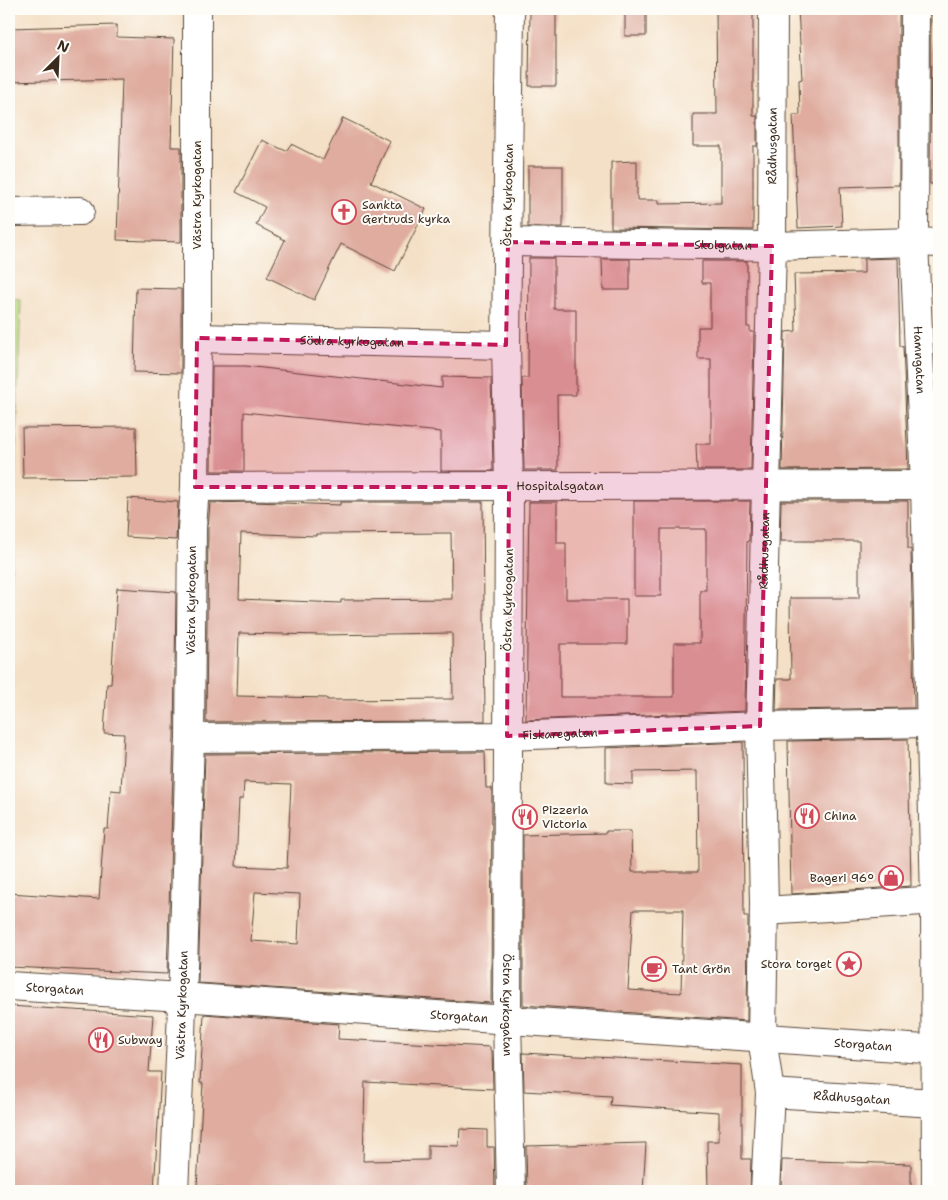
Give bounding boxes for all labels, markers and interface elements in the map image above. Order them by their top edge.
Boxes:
north arrow [32,32,82,82]
text: N [55,36,72,57]
street label: Rådhusgatan [764,107,781,185]
street label: Västra Kyrkogatan [189,140,205,250]
street label: Östra Kyrkogatan [499,143,517,247]
place label: Sankta Gertruds kyrka [362,197,451,227]
church icon: Sankta Gertruds kyrka [331,199,357,225]
street label: Skolgatan [694,237,752,254]
street label: Hamngatan [910,325,929,394]
street label: Södra kyrkogatan [300,332,404,351]
street label: Hospitalsgatan [516,478,604,494]
street label: Rådhusgatan [755,512,773,590]
street label: Västra Kyrkogatan [183,545,200,655]
street label: Östra Kyrkogatan [499,548,517,652]
street label: Fiskaregatan [522,724,598,743]
place label: Pizzeria Victoria [542,802,589,832]
restaurant icon: China [794,803,820,829]
restaurant icon: Pizzeria Victoria [512,804,538,830]
place label: China [824,808,857,824]
shop icon: Bageri 96° [878,865,904,891]
place label: Bageri 96° [810,870,874,886]
street label: Västra Kyrkogatan [172,950,192,1060]
place icon: Stora torget [836,951,862,977]
street label: Östra Kyrkogatan [499,953,516,1057]
cafe icon: Tant Grön [641,956,667,982]
place label: Stora torget [761,956,832,972]
place label: Tant Grön [672,961,731,977]
street label: Storgatan [25,979,84,999]
street label: Storgatan [429,1006,489,1026]
restaurant icon: Subway [88,1027,114,1053]
place label: Subway [118,1032,163,1048]
street label: Storgatan [833,1035,893,1055]
street label: Rådhusgatan [813,1088,891,1108]

